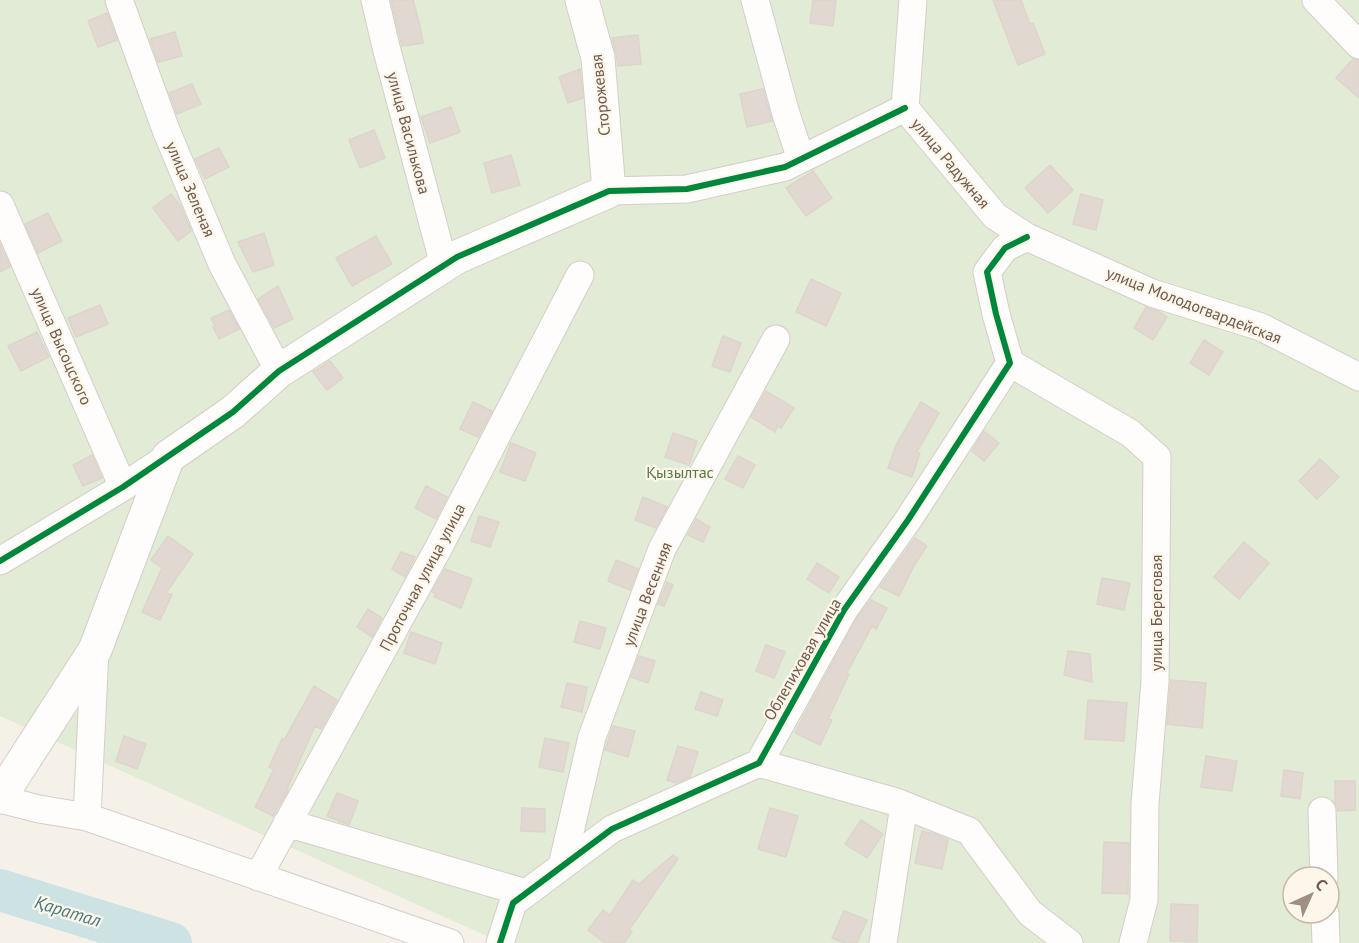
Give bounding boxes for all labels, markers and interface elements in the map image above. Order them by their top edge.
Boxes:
street label: Сторожевая [586,53,614,137]
street label: улица Василькова [383,70,435,196]
street label: улица Радужная [907,114,995,212]
street label: улица Зеленая [162,138,220,240]
street label: улица Молодогвардейская [1103,262,1285,348]
street label: улица Высоцского [27,284,97,408]
park label: Қызылтас [646,462,714,482]
street label: Проточная улица улица [375,500,469,654]
street label: улица Весенняя [618,539,676,649]
street label: улица Береговая [1146,555,1166,671]
street label: Облепиховая улица [759,594,845,724]
north arrow [1281,865,1341,925]
text: С [1311,874,1332,895]
water label: Қаратал [32,890,104,932]

